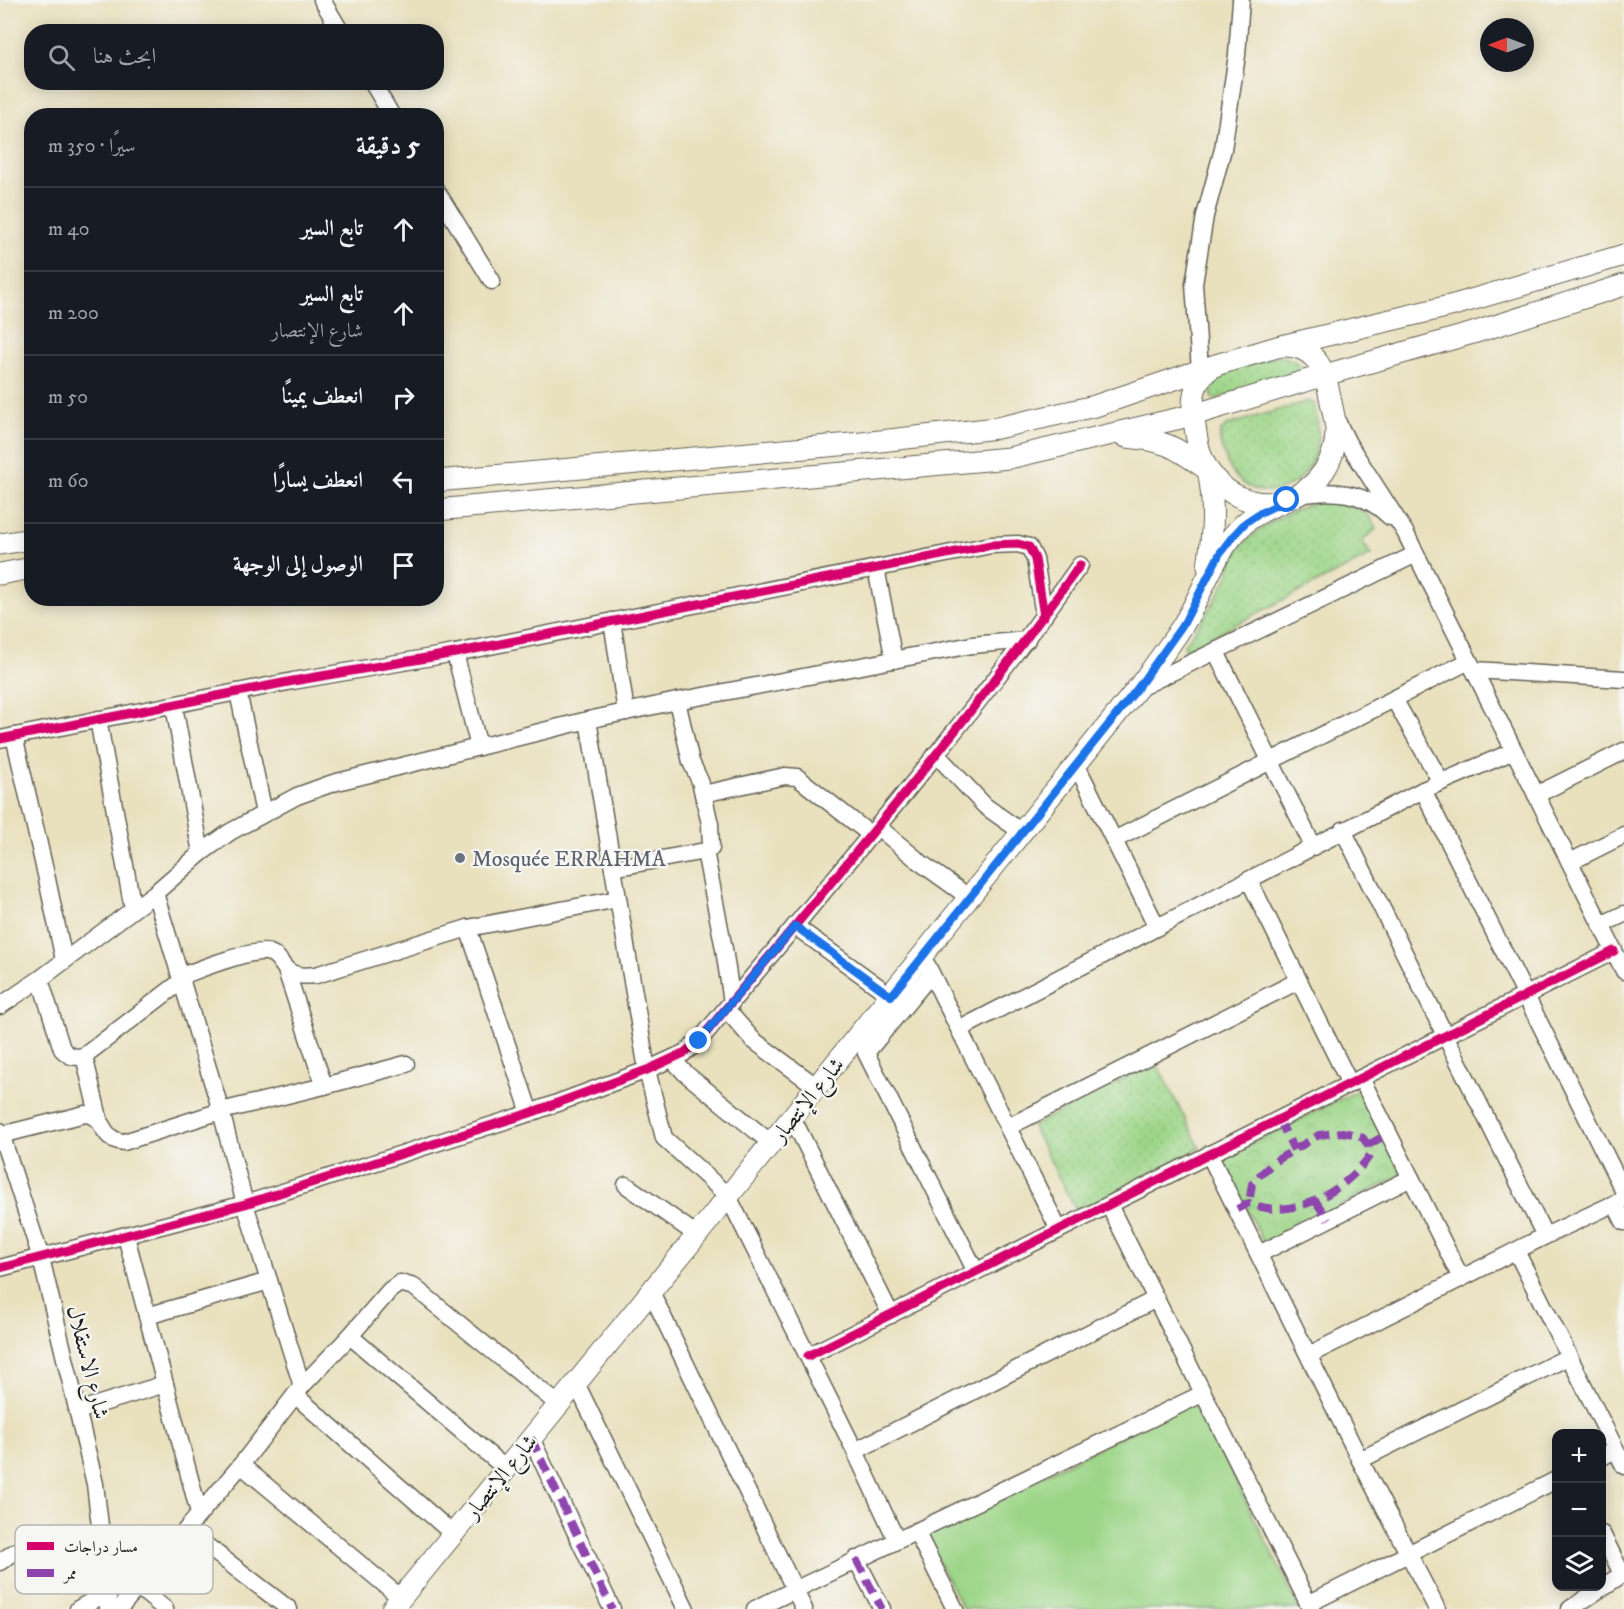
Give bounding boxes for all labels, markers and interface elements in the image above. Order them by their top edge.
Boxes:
north arrow [1480,18,1534,72]
search box [24,24,444,90]
icon: search [45,41,78,74]
text: ابحث هنا [93,43,156,70]
text: 5 دقيقة [356,130,420,163]
text: سيرًا · 350 m [48,134,136,159]
icon: ahead [387,213,420,246]
text: تابع السير [301,215,363,242]
text: 40 m [48,217,90,242]
text: تابع السير [301,281,363,308]
icon: ahead [387,297,420,330]
text: 200 m [48,301,99,326]
text: شارع الإنتصار [271,319,363,344]
icon: right [387,381,420,414]
text: انعطف يمينًا [282,383,363,410]
text: 50 m [48,385,88,410]
icon: left [387,465,420,498]
text: انعطف يسارًا [273,467,363,494]
text: 60 m [48,469,89,494]
route start [1273,486,1299,512]
icon: arrive [387,549,420,582]
text: الوصول إلى الوجهة [233,551,363,578]
place label: Mosquée ERRAHMA [472,846,667,873]
marker: Mosquée ERRAHMA [453,851,467,865]
route end [685,1027,711,1053]
street label: شارع الإنتصار [765,1052,854,1152]
street label: شارع الاستقلال [56,1303,115,1423]
street label: شارع الإنتصار [458,1429,547,1529]
map controls [1552,1429,1606,1591]
button: + [1552,1429,1606,1483]
button: − [1552,1483,1606,1537]
legend [15,1525,213,1594]
text: مسار دراجات [64,1537,138,1557]
button: layers [1552,1537,1606,1591]
text: ممر [62,1564,77,1584]

